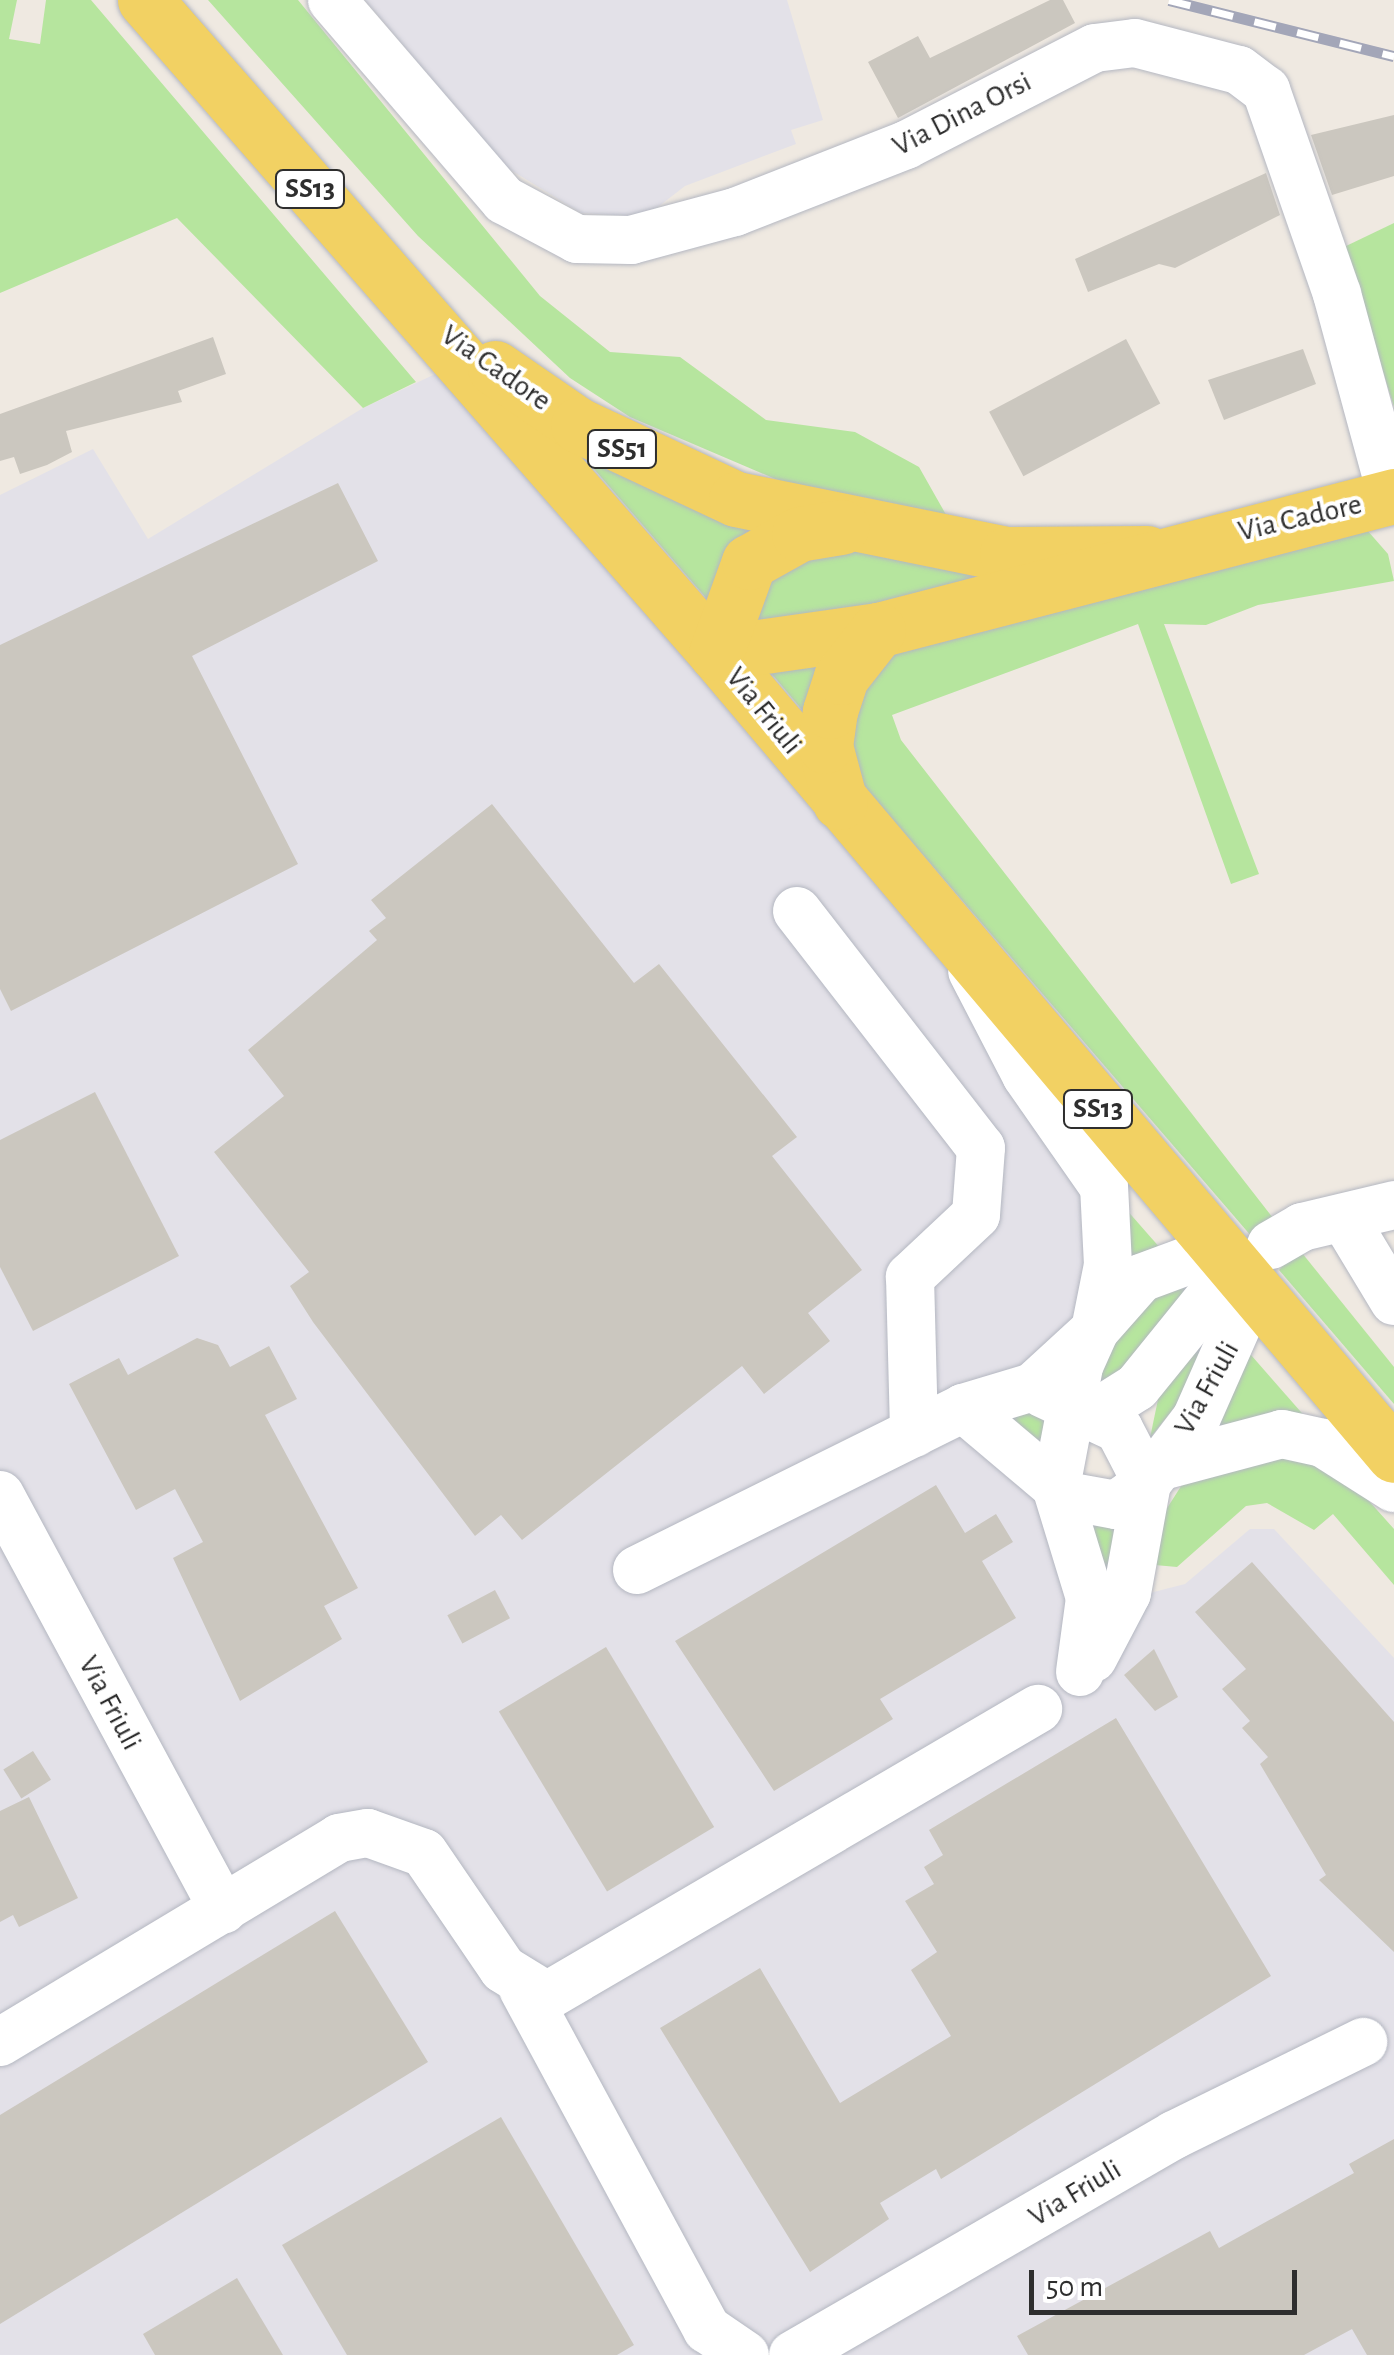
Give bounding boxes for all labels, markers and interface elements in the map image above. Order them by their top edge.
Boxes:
street label: Via Dina Orsi [887,64,1037,164]
road number: SS13 [272,166,348,212]
street label: Via Cadore [434,317,558,419]
road number: SS51 [584,426,660,472]
street label: Via Cadore [1235,486,1365,550]
street label: Via Friuli [718,660,810,762]
road number: SS13 [1060,1086,1136,1132]
street label: Via Friuli [1167,1335,1247,1441]
street label: Via Friuli [70,1650,150,1756]
street label: Via Friuli [1022,2151,1128,2235]
scale bar [1034,2250,1302,2312]
text: 50 m [1046,2272,1103,2302]

